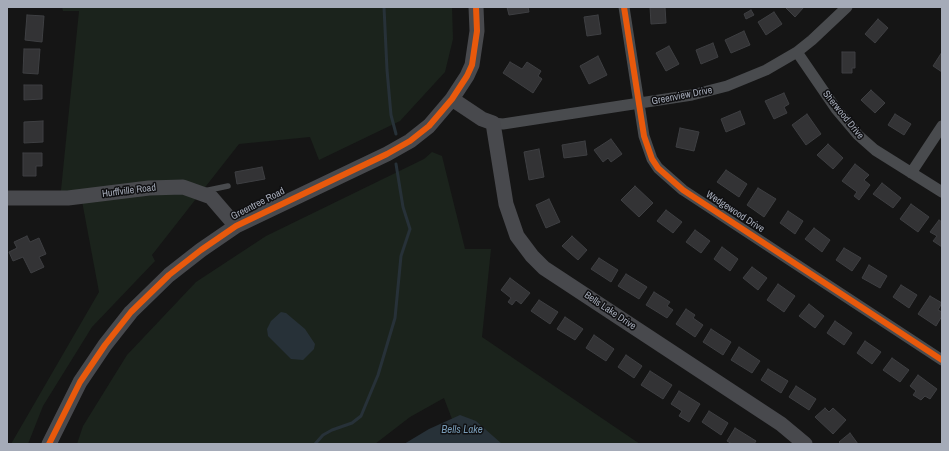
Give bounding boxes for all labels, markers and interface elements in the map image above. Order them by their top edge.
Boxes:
street label: Greenview Drive [651,84,713,108]
street label: Sherwood Drive [820,88,866,142]
street label: Hurffville Road [101,182,157,200]
street label: Greentree Road [229,185,287,223]
street label: Wedgewood Drive [704,189,766,235]
street label: Bells Lake Drive [582,289,638,333]
water label: Bells Lake [441,423,483,437]

